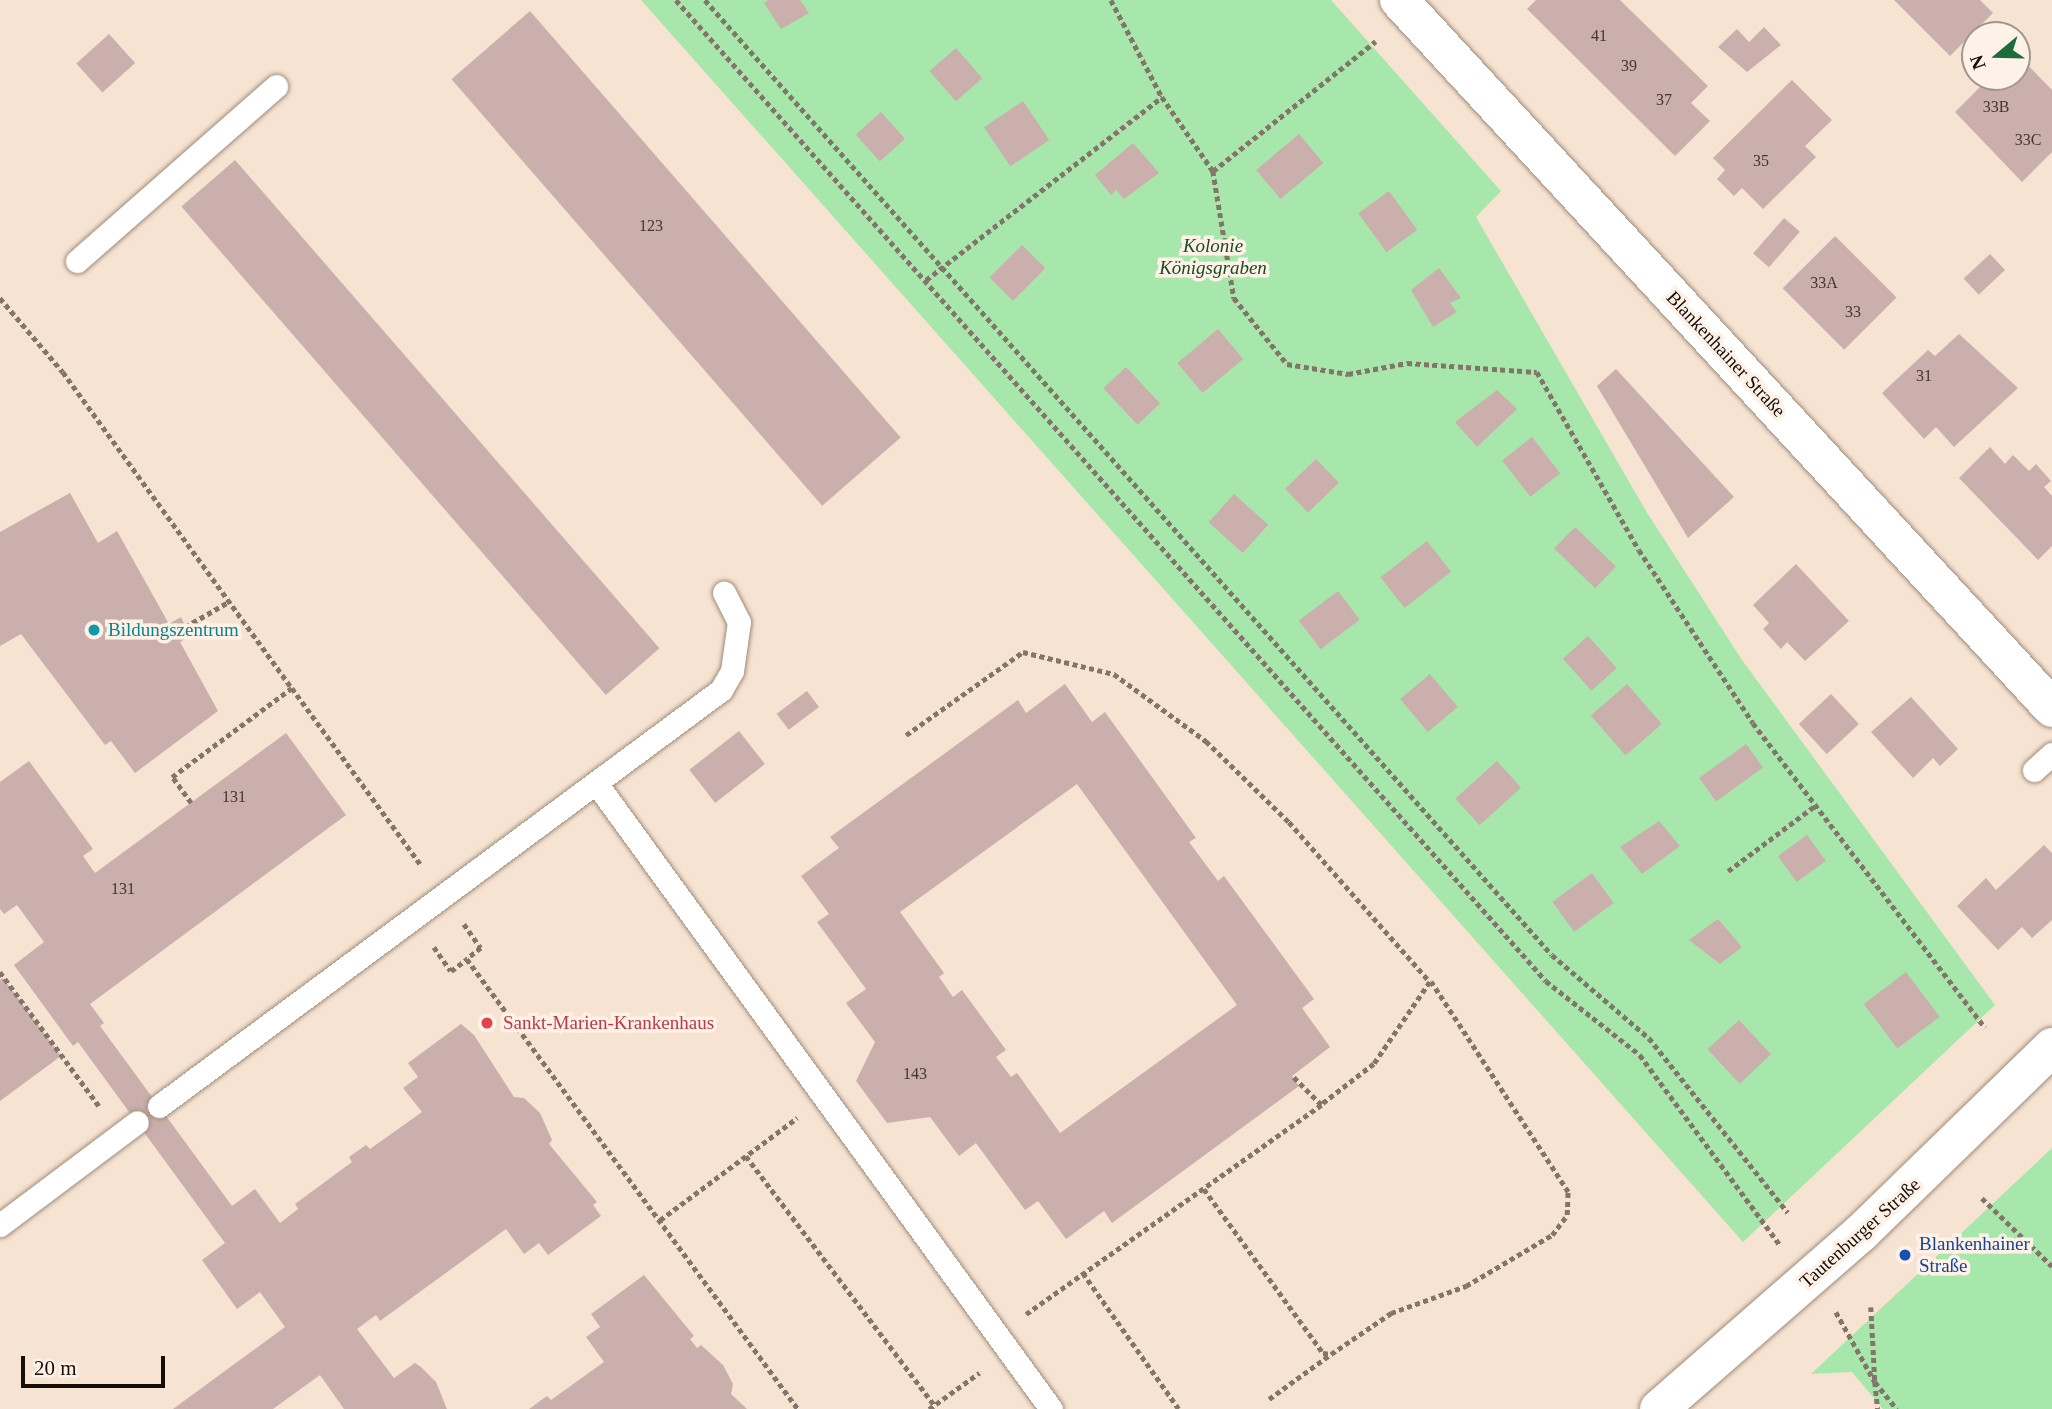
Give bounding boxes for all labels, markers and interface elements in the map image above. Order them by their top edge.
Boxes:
north arrow [1961,21,2031,91]
house number: 41 [1591,26,1607,46]
text: N [1965,52,1990,72]
house number: 39 [1621,56,1637,76]
house number: 37 [1656,90,1672,110]
house number: 33B [1983,97,2009,117]
house number: 33C [2015,130,2041,150]
house number: 35 [1753,151,1769,171]
house number: 123 [639,216,663,236]
park label: Kolonie Königsgraben [1159,235,1267,279]
house number: 33A [1810,273,1838,293]
street label: Blankenhainer Straße [1662,286,1790,422]
house number: 33 [1845,302,1861,322]
house number: 31 [1916,366,1932,386]
place label: Bildungszentrum [108,619,239,641]
marker: Bildungszentrum [86,622,102,638]
house number: 131 [222,787,246,807]
house number: 131 [111,879,135,899]
place label: Sankt-Marien-Krankenhaus [503,1012,714,1034]
marker: Sankt-Marien-Krankenhaus [477,1013,497,1033]
house number: 143 [903,1064,927,1084]
street label: Tautenburger Straße [1795,1173,1925,1293]
place label: Blankenhainer Straße [1919,1233,2030,1277]
marker: Blankenhainer Straße [1897,1247,1913,1263]
scale bar [24,1342,168,1386]
text: 20 m [34,1356,77,1380]

